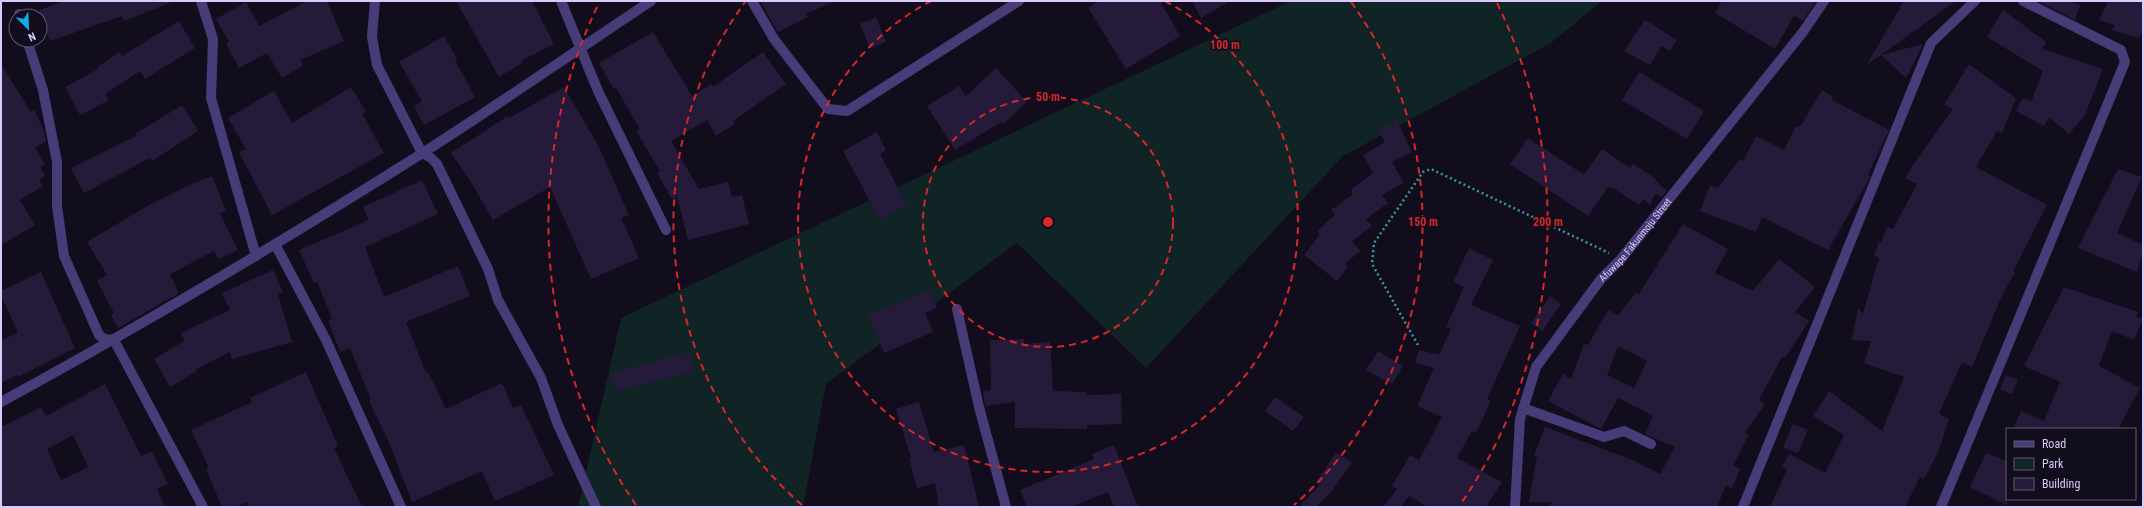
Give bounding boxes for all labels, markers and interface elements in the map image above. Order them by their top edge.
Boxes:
north arrow [8,8,48,48]
text: N [26,29,38,44]
text: 100 m [1210,38,1240,52]
text: 50 m [1036,90,1060,104]
street label: Afuwape Fakunmoju Street [1597,196,1674,284]
centre of rings [1041,215,1055,229]
text: 150 m [1408,215,1438,229]
text: 200 m [1533,215,1563,229]
legend [2006,428,2136,500]
text: Road [2042,437,2066,451]
text: Park [2042,457,2064,471]
text: Building [2042,477,2080,491]

